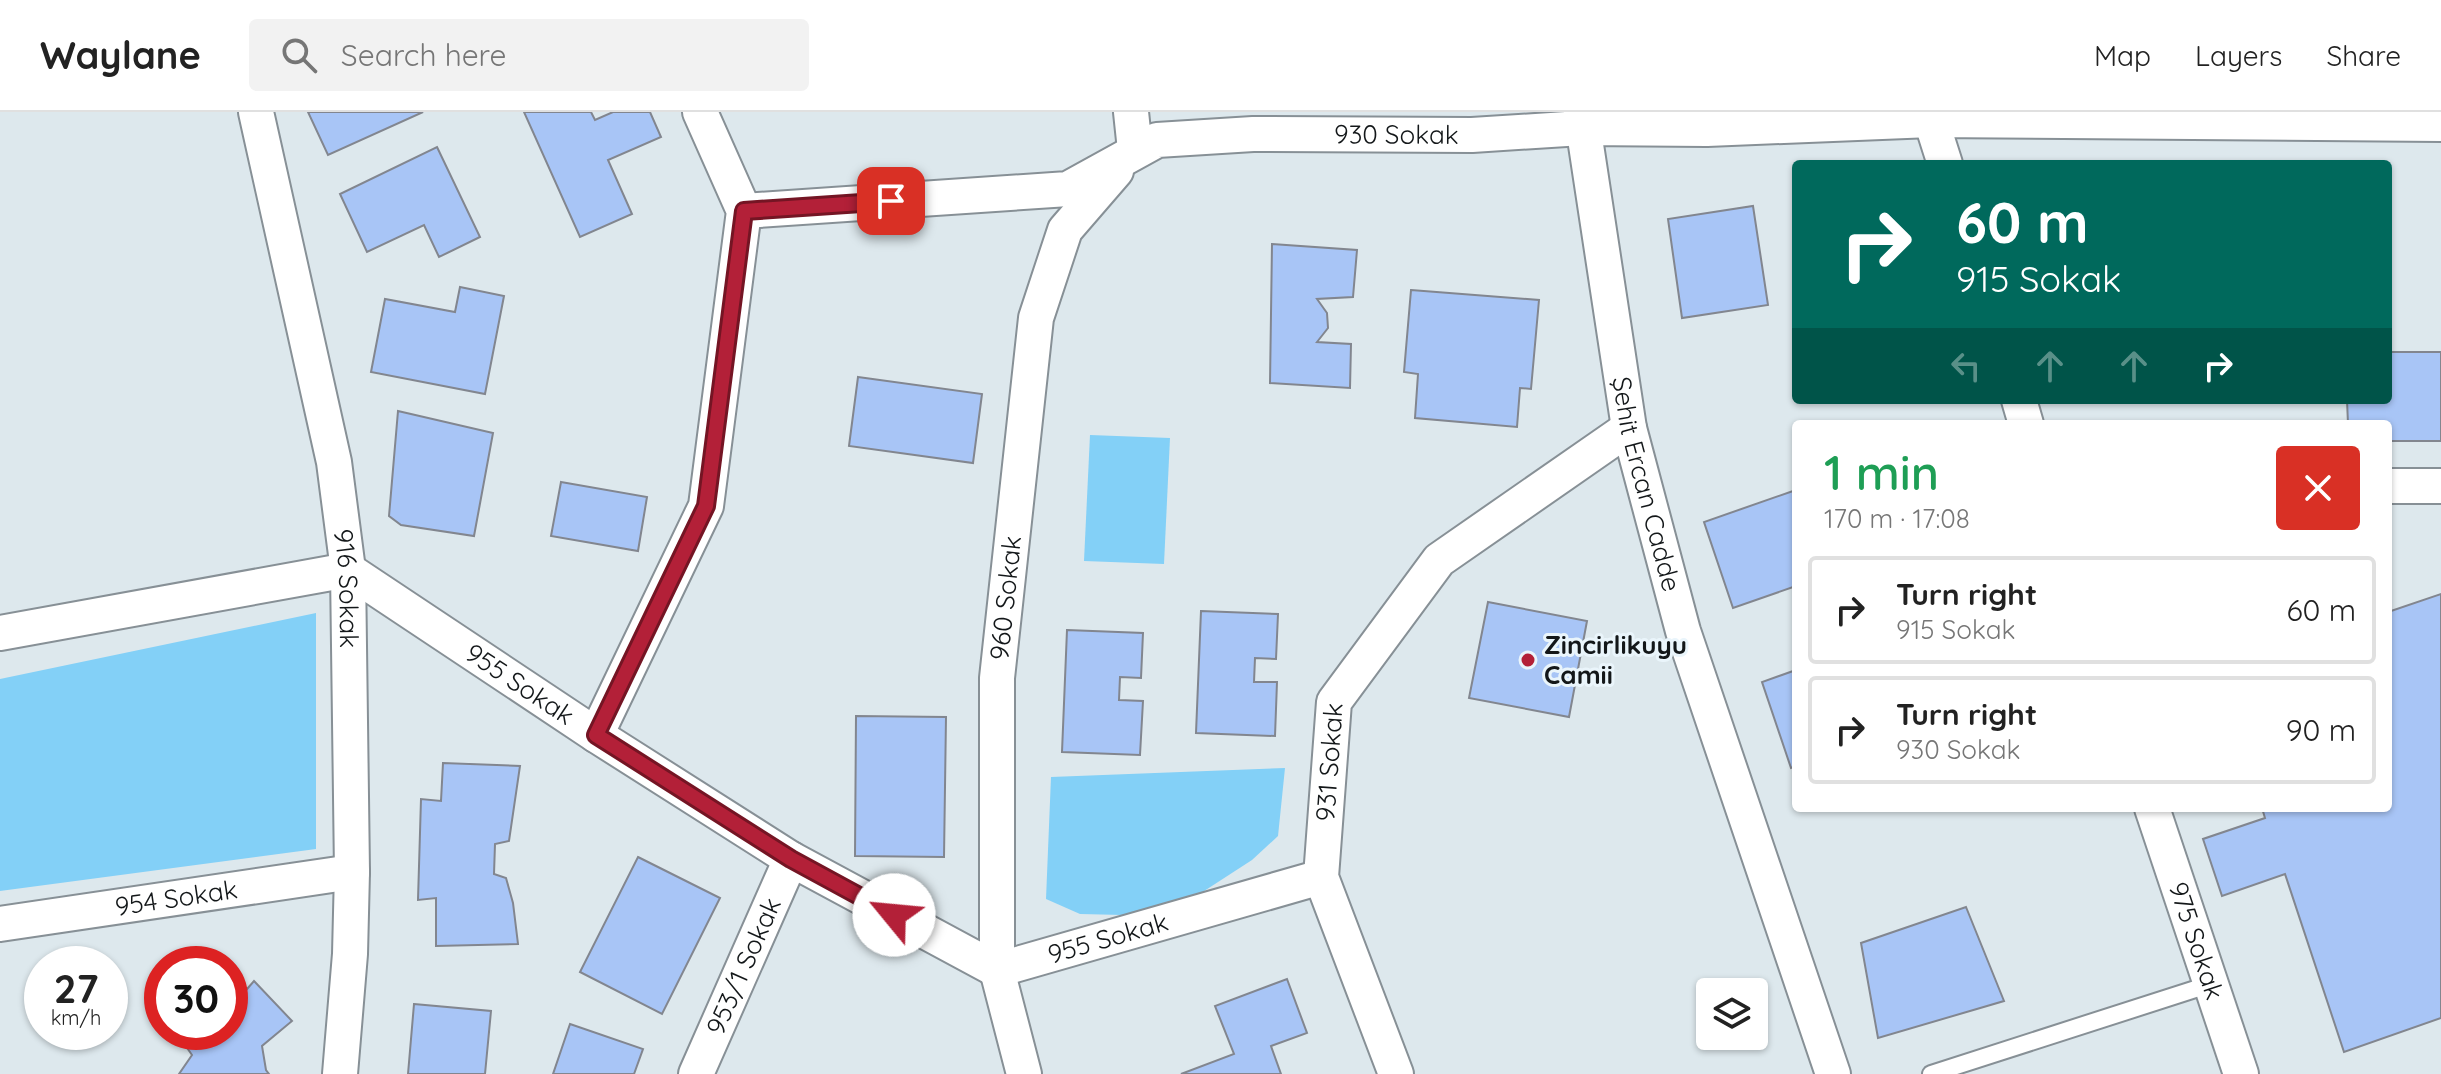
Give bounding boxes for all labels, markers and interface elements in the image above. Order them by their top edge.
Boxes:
search box [249,19,809,91]
text: Waylane [40,31,201,79]
icon: search [277,33,321,77]
text: Search here [341,36,506,74]
text: Map [2094,38,2151,73]
text: Layers [2195,38,2282,73]
text: Share [2326,38,2401,73]
street label: 930 Sokak [1334,117,1459,151]
pin [857,167,925,235]
icon: arrive [869,179,913,223]
text: 60 m [1956,187,2089,257]
icon: right [1824,192,1928,296]
text: 915 Sokak [1956,256,2121,301]
icon: left [1944,344,1988,388]
icon: ahead [2028,344,2072,388]
icon: ahead [2112,344,2156,388]
icon: right [2196,344,2240,388]
street label: Şehit Ercan Cadde [1605,374,1689,595]
text: 1 min [1824,442,1939,502]
button: close [2276,446,2360,530]
text: 170 m · 17:08 [1824,502,1970,535]
street label: 916 Sokak [327,527,366,648]
street label: 960 Sokak [982,534,1028,662]
text: Turn right [1896,575,2037,613]
icon: right [1828,588,1872,632]
text: 60 m [2286,591,2356,629]
text: 915 Sokak [1896,613,2015,646]
place label: Zincirlikuyu Camii [1544,628,1687,691]
street label: 955 Sokak [459,636,581,732]
marker: Zincirlikuyu Camii [1519,651,1537,669]
text: Turn right [1896,695,2037,733]
street label: 931 Sokak [1308,702,1350,822]
icon: right [1828,708,1872,752]
text: 90 m [2286,711,2356,749]
text: 930 Sokak [1896,733,2021,766]
street label: 954 Sokak [113,872,239,923]
position arrow [852,873,936,957]
street label: 975 Sokak [2162,877,2232,1004]
street label: 953/1 Sokak [699,892,788,1040]
street label: 955 Sokak [1044,905,1172,971]
speed limit sign: 30 [144,946,248,1050]
text: 27 [54,963,98,1013]
map controls [1696,978,1768,1050]
button: layers [1696,978,1768,1050]
text: km/h [51,1005,101,1030]

